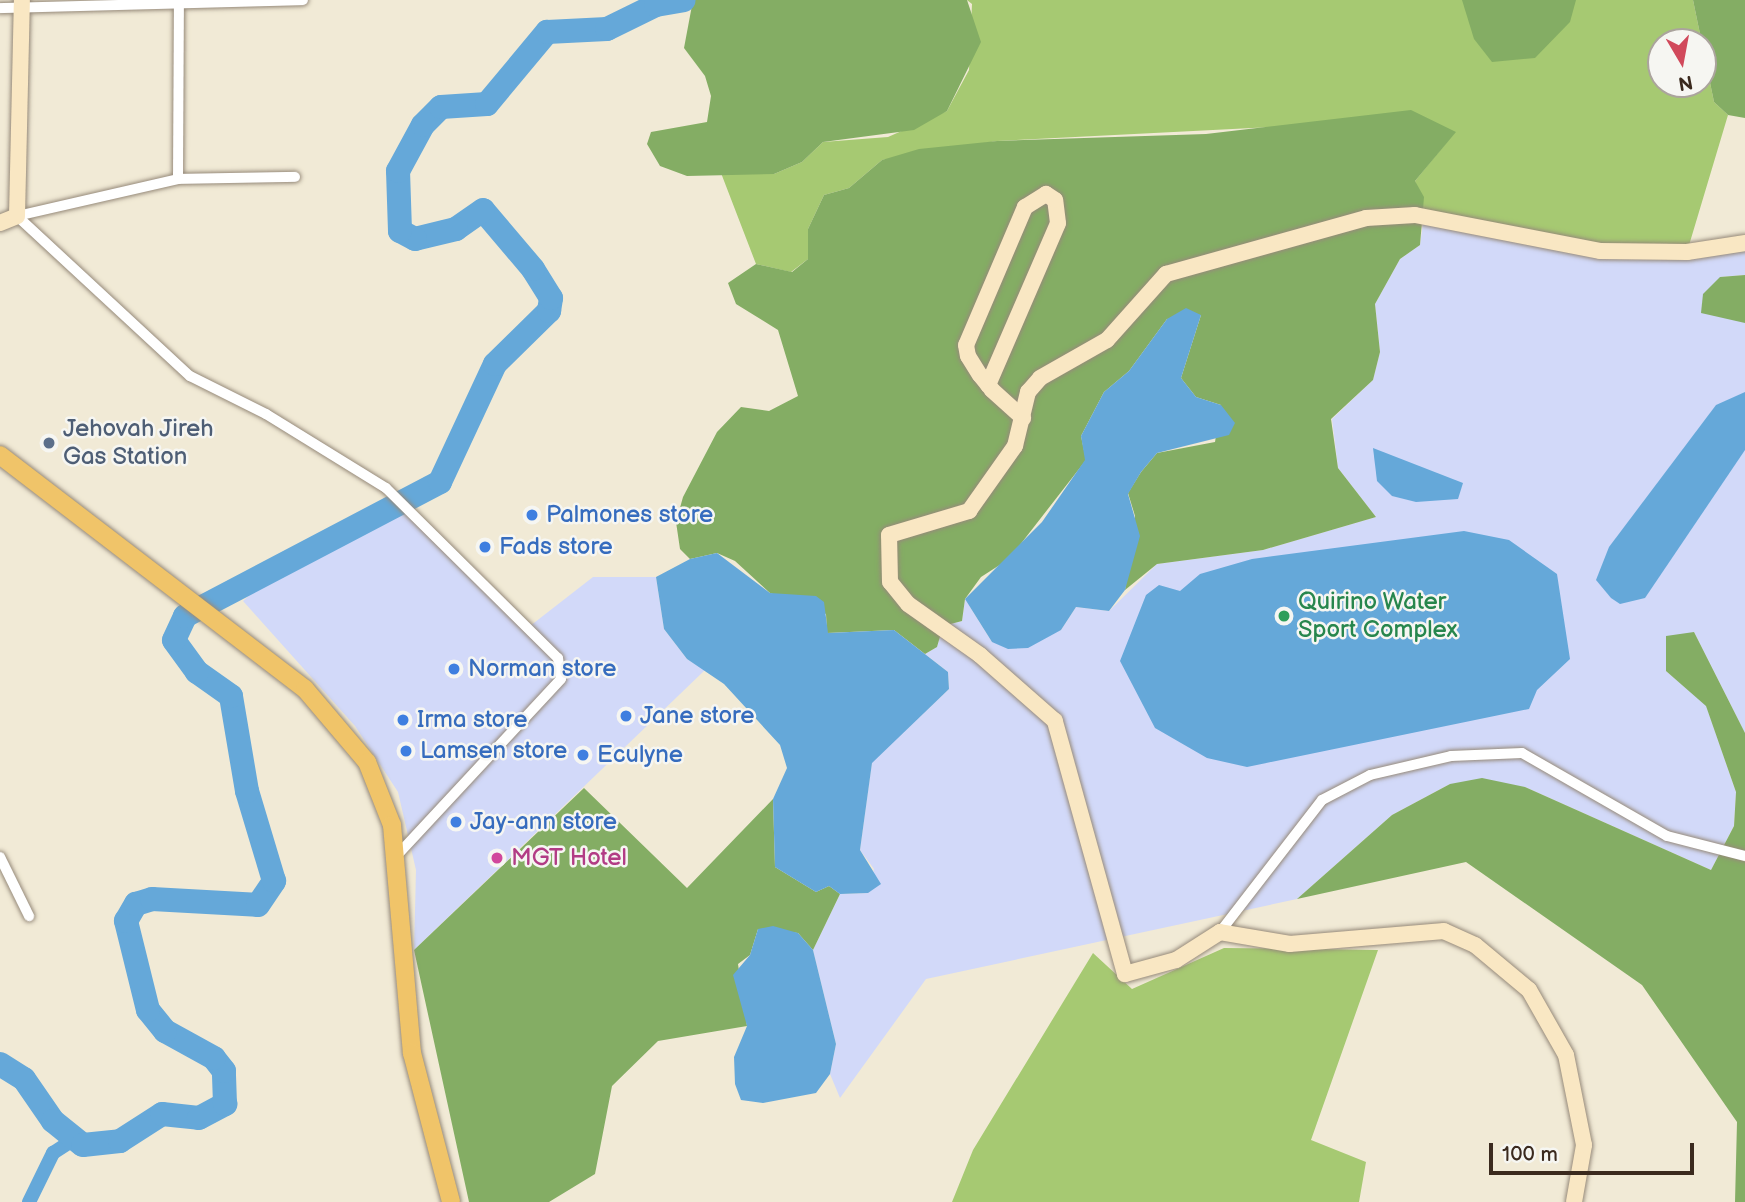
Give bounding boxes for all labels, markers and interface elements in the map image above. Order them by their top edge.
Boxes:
north arrow [1647,28,1717,98]
text: N [1676,70,1694,95]
place label: Jehovah Jireh Gas Station [63,415,215,471]
marker: Jehovah Jireh Gas Station [41,435,57,451]
place label: Palmones store [546,501,713,529]
marker: Palmones store [524,507,540,523]
place label: Fads store [499,533,613,561]
marker: Fads store [477,539,493,555]
place label: Quirino Water Sport Complex [1298,588,1458,644]
marker: Quirino Water Sport Complex [1276,608,1292,624]
place label: Norman store [468,655,616,683]
marker: Norman store [446,661,462,677]
place label: Jane store [640,702,754,730]
place label: Irma store [417,706,528,734]
marker: Jane store [618,708,634,724]
marker: Irma store [395,712,411,728]
place label: Lamsen store [420,737,567,765]
place label: Eculyne [597,741,683,769]
marker: Lamsen store [398,743,414,759]
marker: Eculyne [575,747,591,763]
place label: Jay-ann store [470,808,617,836]
marker: Jay-ann store [448,814,464,830]
place label: MGT Hotel [511,844,627,872]
marker: MGT Hotel [489,850,505,866]
scale bar [1493,1128,1698,1172]
text: 100 m [1502,1142,1558,1167]

